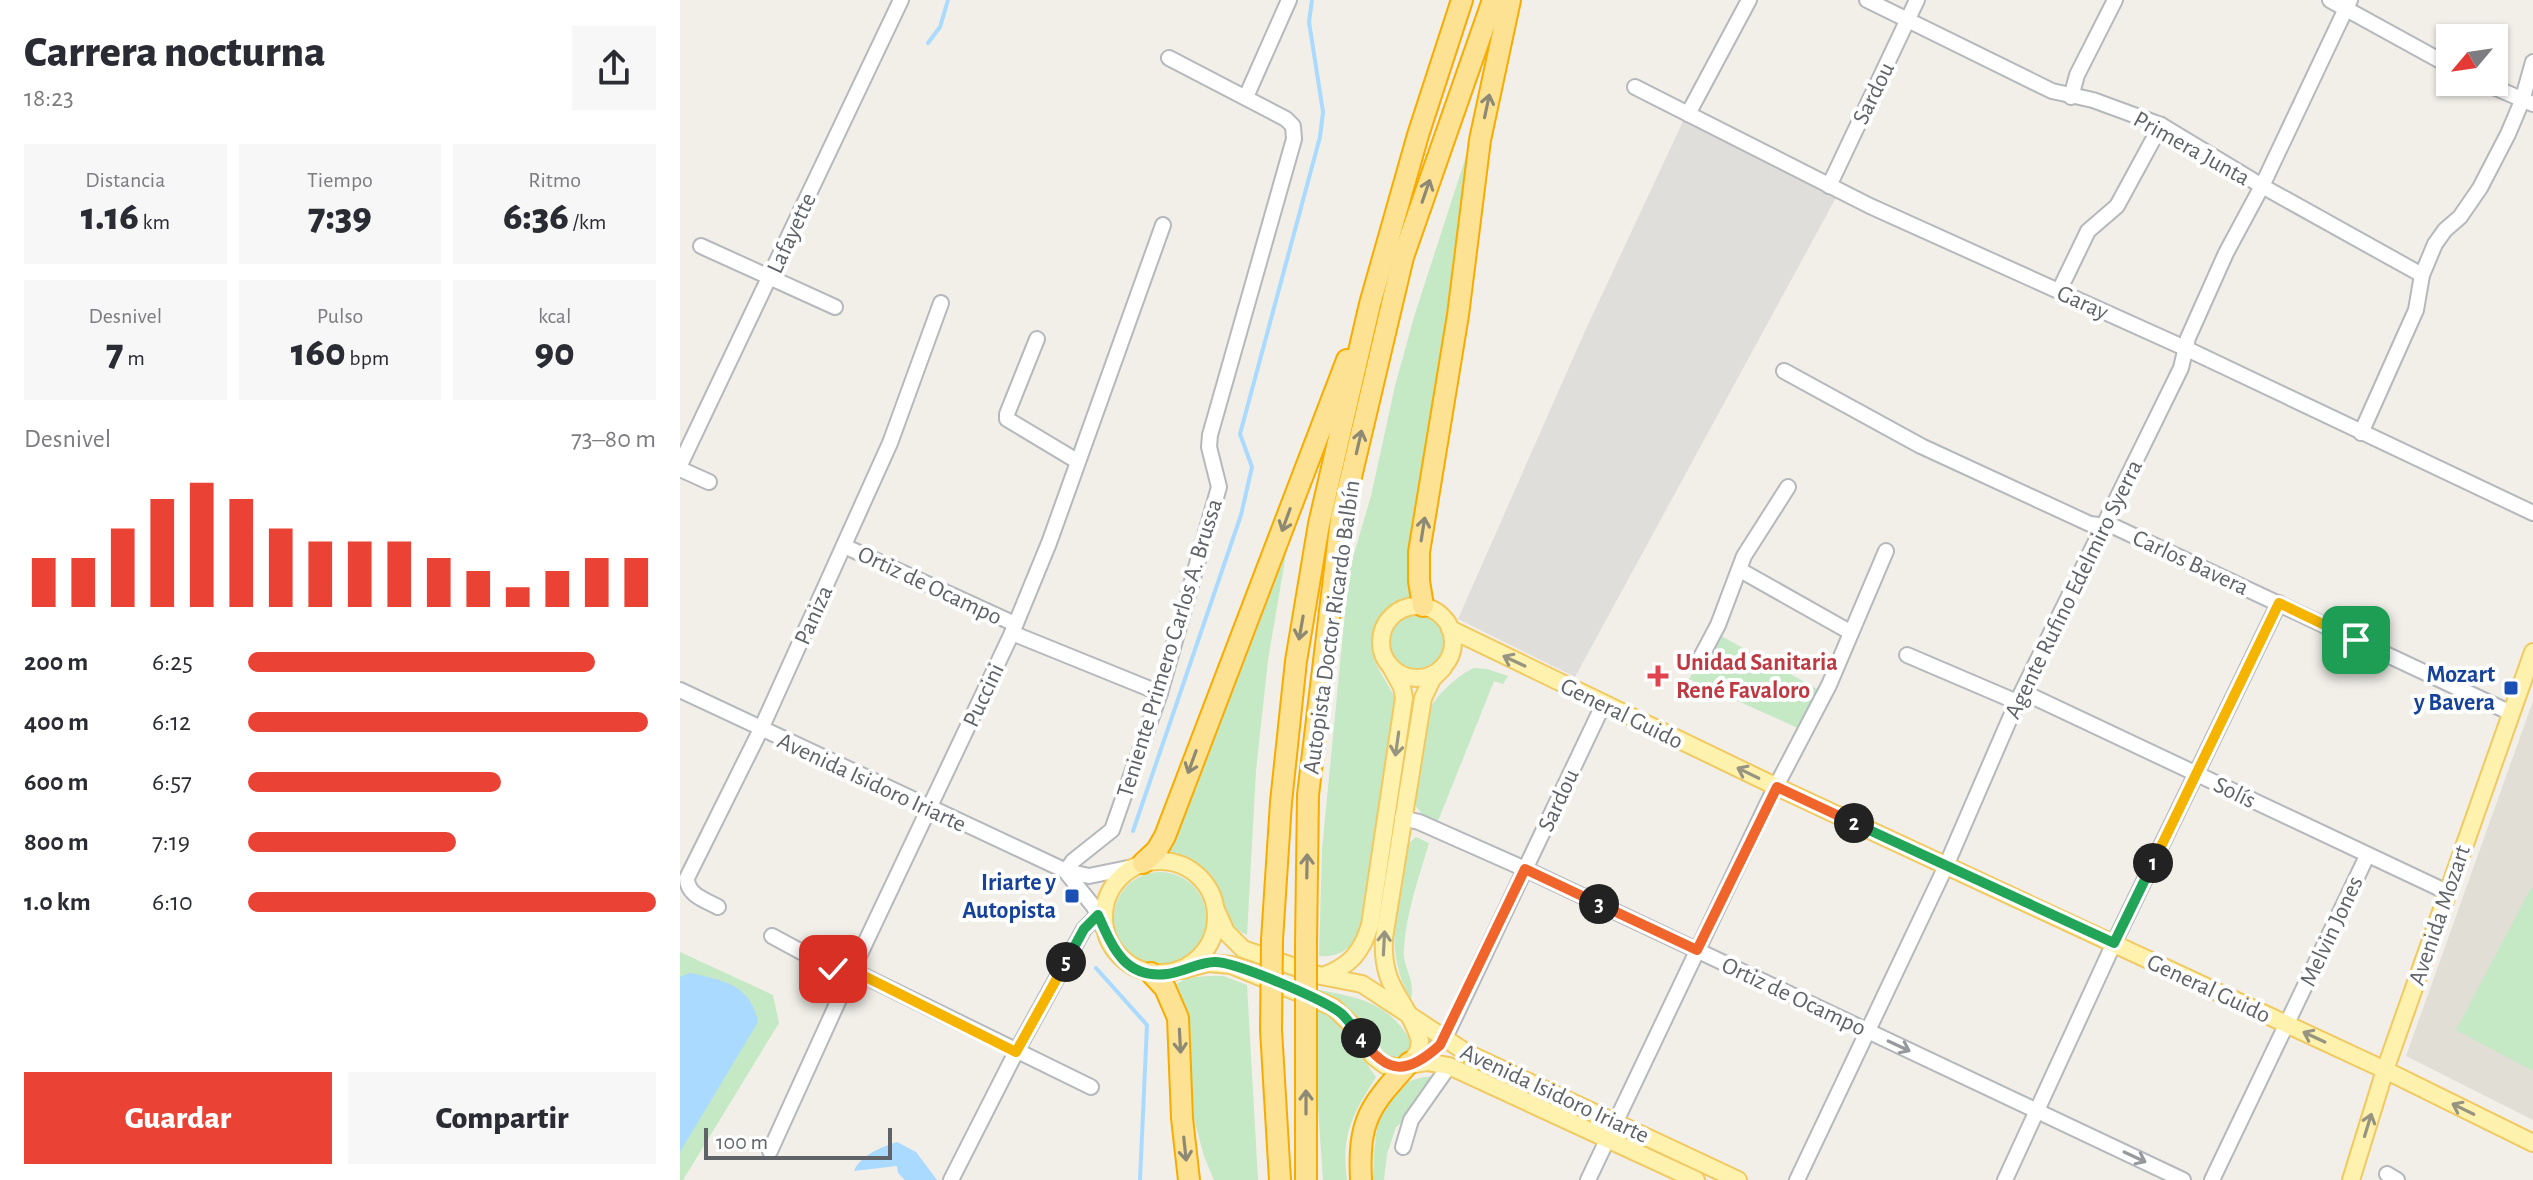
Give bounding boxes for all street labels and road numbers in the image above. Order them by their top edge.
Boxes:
street label: Sardou [1849,59,1899,128]
street label: Primera Junta [2129,107,2254,191]
street label: Lafayette [763,190,821,277]
street label: Garay [2053,281,2112,325]
street label: Agente Rufino Edelmiro Syerra [2001,456,2147,723]
street label: Autopista Doctor Ricardo Balbín [1299,479,1365,776]
street label: Teniente Primero Carlos A. Brussa [1113,496,1227,801]
street label: Carlos Bavera [2129,526,2252,600]
street label: Ortiz de Ocampo [854,542,1005,630]
street label: Paniza [790,582,837,649]
street label: Puccini [959,660,1009,731]
street label: General Guido [1556,674,1687,754]
street label: Avenida Isidoro Iriarte [774,729,969,837]
street label: Sardou [1534,765,1584,835]
street label: Solís [2210,773,2259,813]
street label: Avenida Mozart [2405,842,2475,988]
street label: Melvin Jones [2296,873,2368,990]
street label: General Guido [2143,950,2274,1028]
street label: Ortiz de Ocampo [1718,953,1869,1041]
street label: Avenida Isidoro Iriarte [1457,1040,1652,1148]

